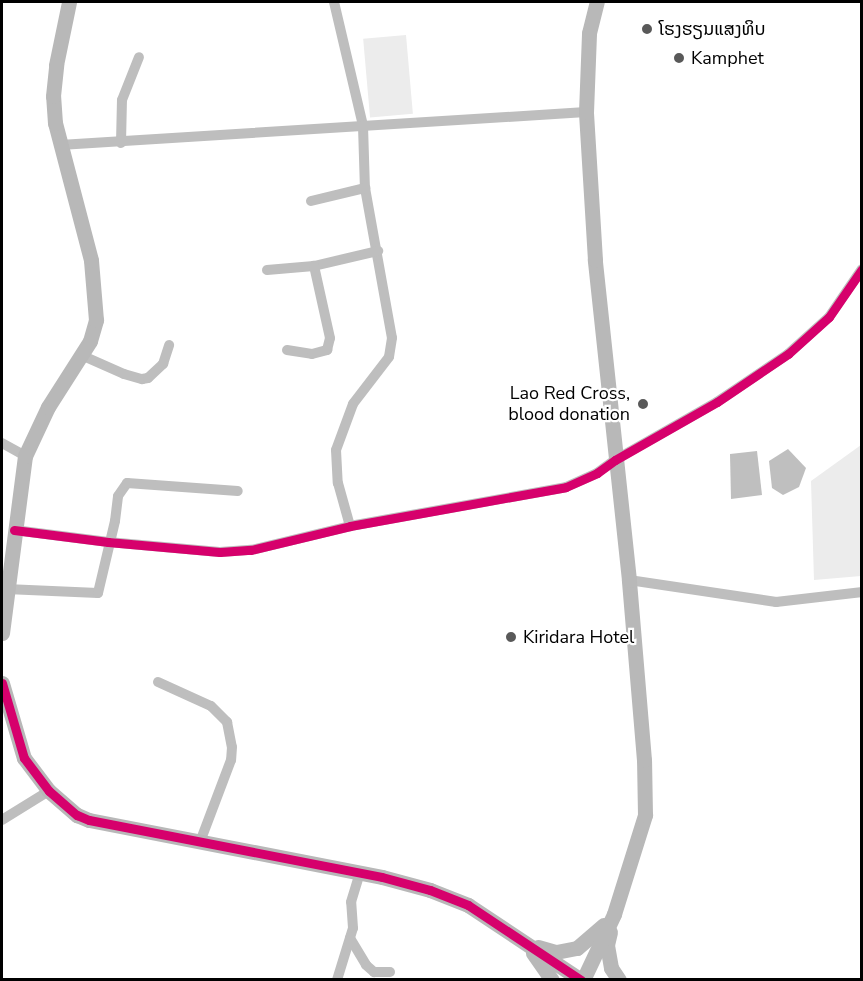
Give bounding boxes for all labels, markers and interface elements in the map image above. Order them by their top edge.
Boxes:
place label: ໂຮງຮຽນແສງທິບ [659,18,766,40]
marker: ໂຮງຮຽນແສງທິບ [640,22,654,36]
place label: Kamphet [691,47,764,69]
marker: Kamphet [672,51,686,65]
place label: Lao Red Cross, blood donation [508,383,630,426]
marker: Lao Red Cross, blood donation [634,395,652,413]
place label: Kiridara Hotel [523,626,634,648]
marker: Kiridara Hotel [504,630,518,644]

